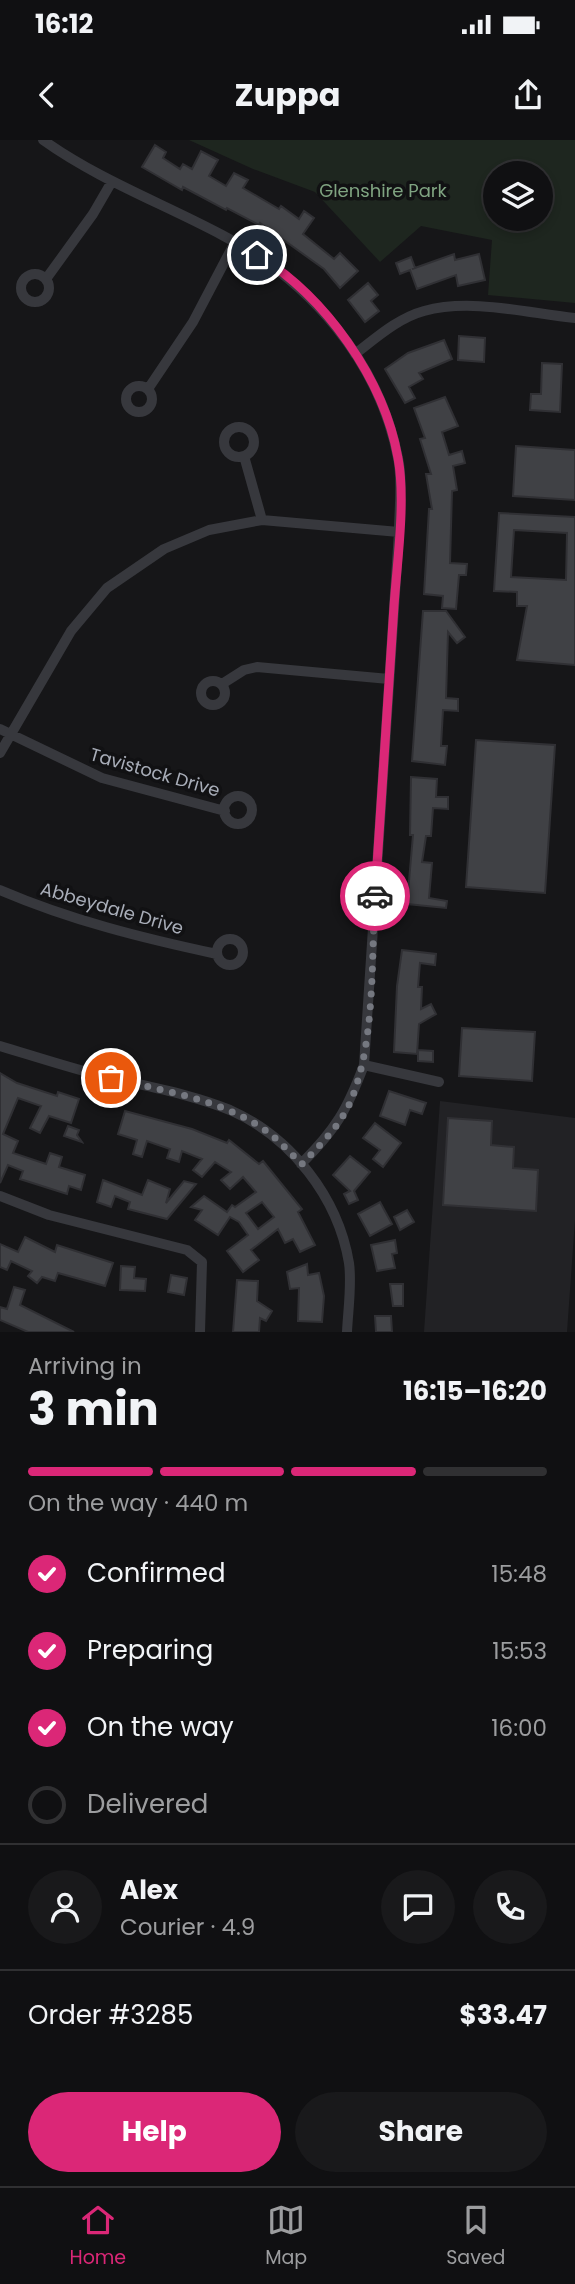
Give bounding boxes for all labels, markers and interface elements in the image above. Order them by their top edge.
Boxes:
text: 16:12 [35,6,93,42]
text: Zuppa [235,72,340,117]
icon: back [28,76,66,114]
icon: share [509,76,547,114]
map controls [483,161,553,231]
button: layers [483,161,553,231]
park label: Glenshire Park [319,178,448,203]
pin [227,225,287,285]
icon: home [238,236,276,274]
street label: Tavistock Drive [87,742,223,802]
courier [340,861,410,931]
street label: Abbeydale Drive [38,876,186,940]
icon: car [356,877,394,915]
pin [81,1048,141,1108]
icon: bag [92,1059,130,1097]
text: Arriving in [28,1350,142,1382]
text: 16:15–16:20 [403,1373,547,1409]
text: 3 min [28,1377,159,1441]
text: On the way · 440 m [28,1487,248,1519]
icon: check [28,1555,66,1593]
text: Confirmed [87,1555,225,1591]
text: 15:48 [491,1558,547,1590]
icon: check [28,1632,66,1670]
text: Preparing [87,1632,213,1668]
text: 15:53 [492,1635,547,1667]
icon: check [28,1709,66,1747]
text: On the way [87,1709,234,1745]
text: 16:00 [491,1712,547,1744]
text: Delivered [87,1786,208,1822]
button: person [28,1870,102,1944]
button: chat [381,1870,455,1944]
button: phone [473,1870,547,1944]
text: Alex [120,1872,178,1908]
text: Courier · 4.9 [120,1911,255,1943]
text: Order #3285 [28,1997,193,2033]
text: $33.47 [460,1997,547,2033]
button: Help [28,2092,281,2172]
button: Share [295,2092,547,2172]
tab: Home [69,2201,126,2272]
tab: Map [265,2201,307,2272]
tab: Saved [446,2201,505,2272]

